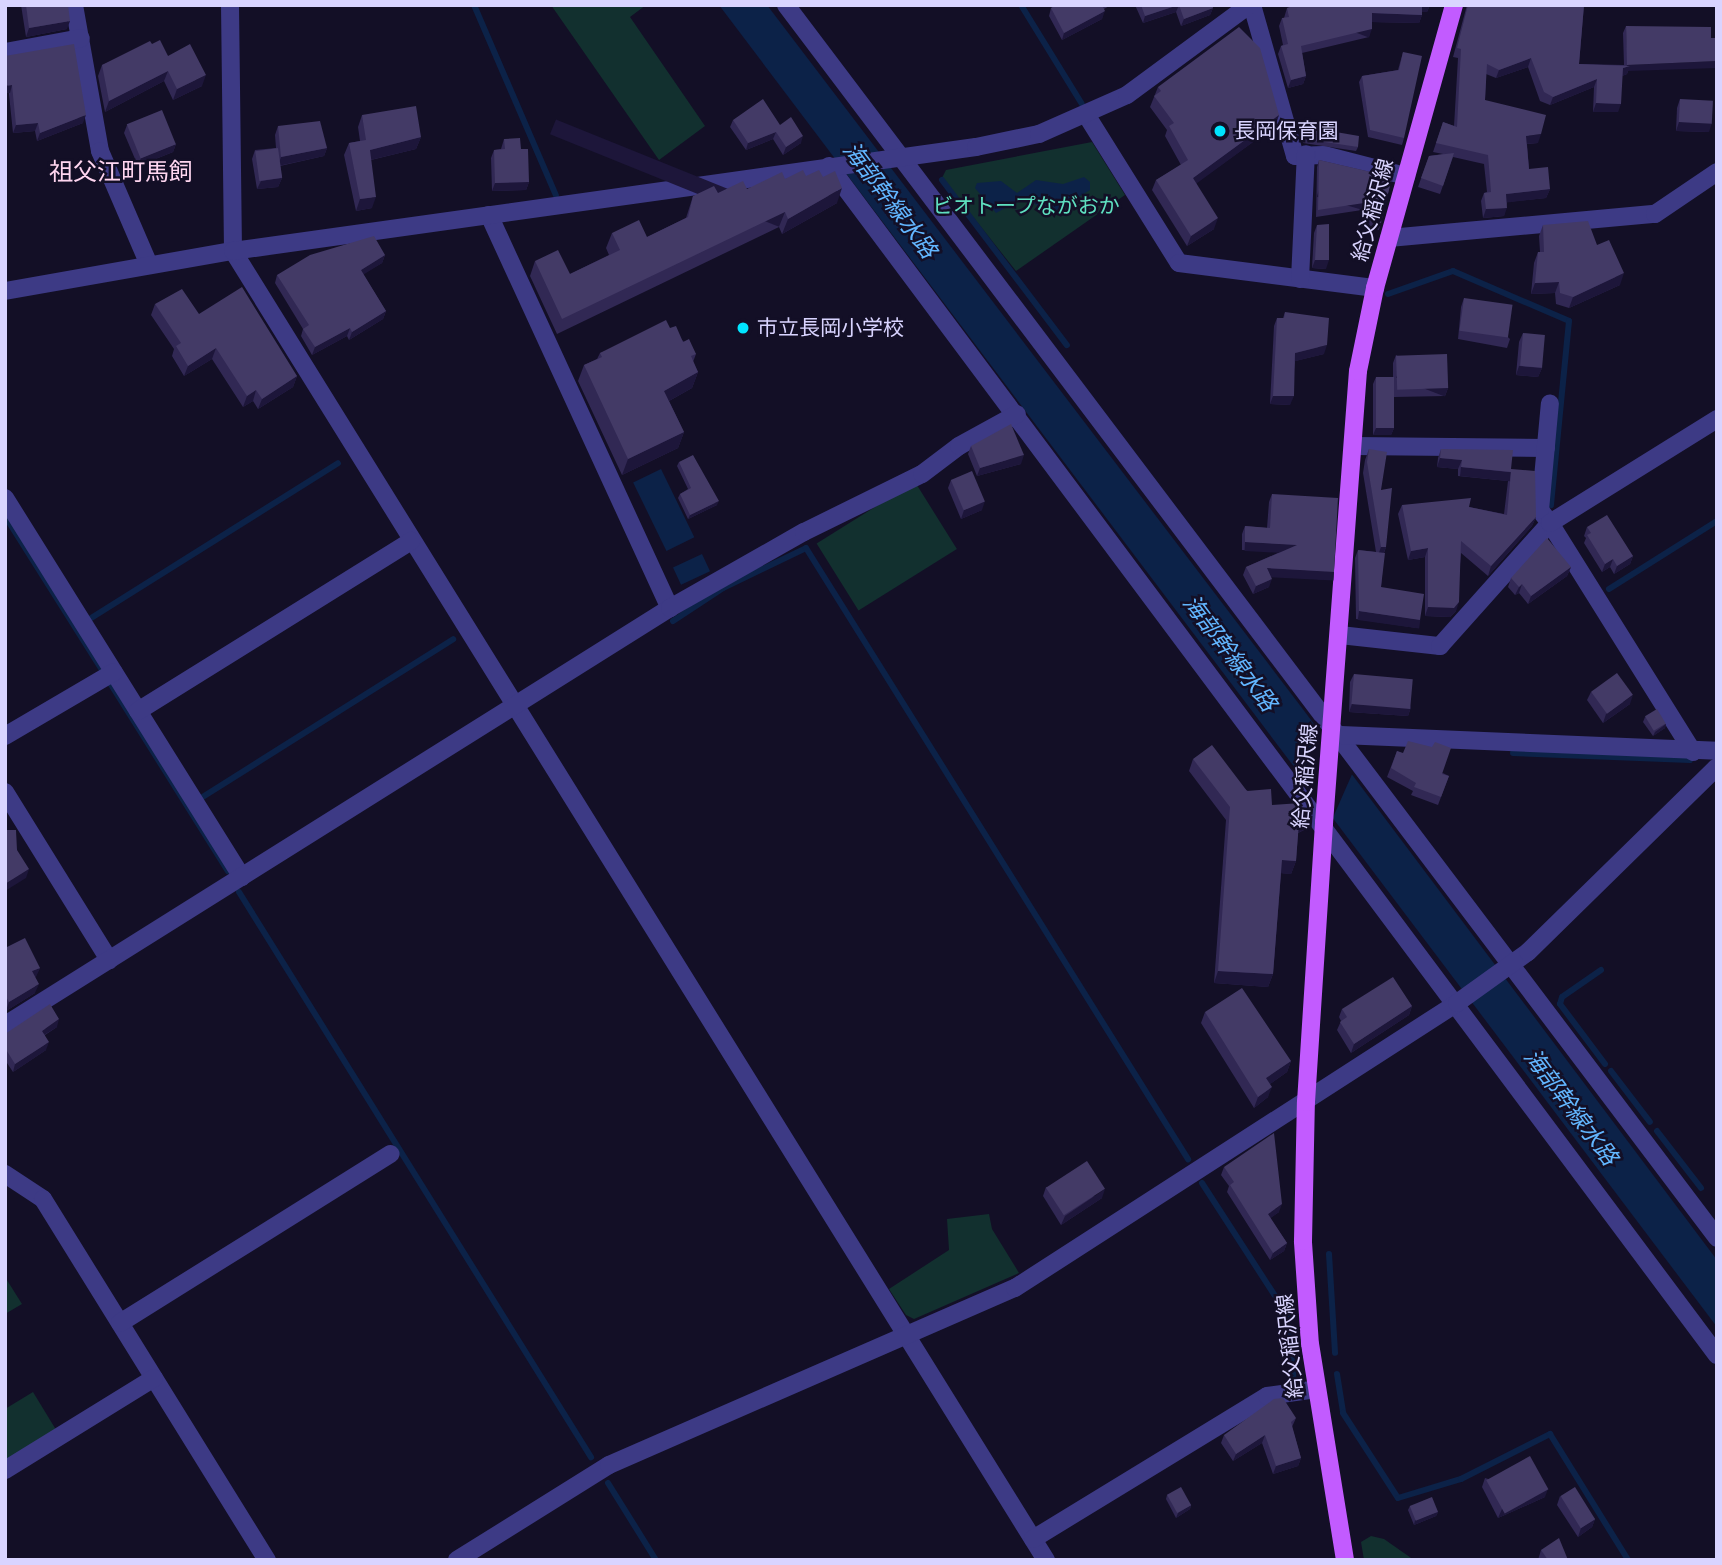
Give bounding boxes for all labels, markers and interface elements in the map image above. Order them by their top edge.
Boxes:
place label: 長岡保育園 [1234,118,1339,144]
marker: 長岡保育園 [1212,123,1228,139]
water label: 海部幹線水路 [837,137,943,263]
street label: 給父稲沢線 [1347,156,1399,264]
district label: 祖父江町馬飼 [49,158,193,186]
park label: ビオトープながおか [932,193,1120,219]
place label: 市立長岡小学校 [757,315,904,341]
marker: 市立長岡小学校 [735,320,751,336]
water label: 海部幹線水路 [1177,590,1283,716]
street label: 給父稲沢線 [1288,723,1322,829]
water label: 海部幹線水路 [1518,1044,1624,1170]
street label: 給父稲沢線 [1272,1292,1308,1400]

